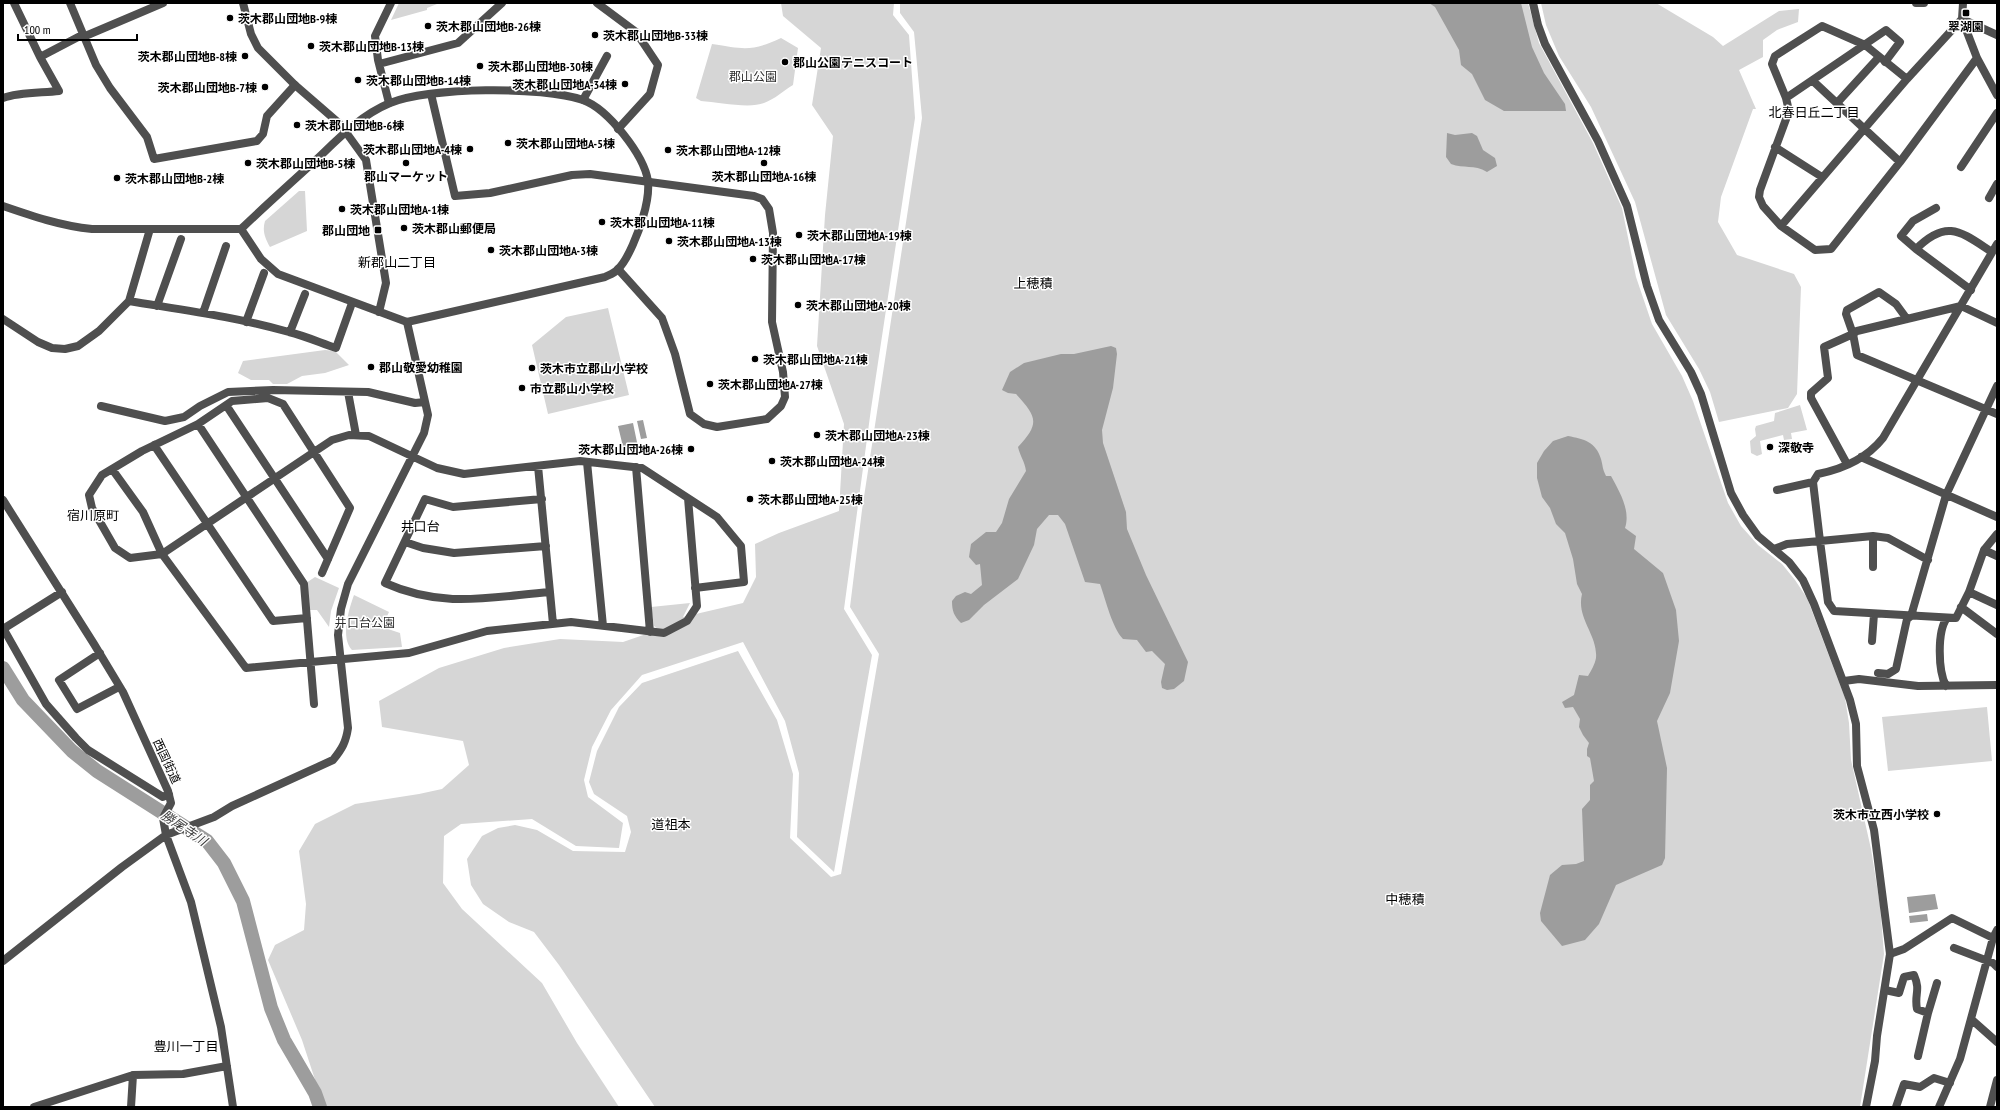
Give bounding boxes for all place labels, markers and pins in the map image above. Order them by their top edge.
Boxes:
marker: 翠湖園 [1961,8,1971,18]
place label: 茨木郡山団地B-9棟 [238,11,337,26]
marker: 茨木郡山団地B-9棟 [225,13,235,23]
place label: 茨木郡山団地B-26棟 [436,19,541,34]
place label: 翠湖園 [1948,19,1984,34]
marker: 茨木郡山団地B-26棟 [423,21,433,31]
place label: 茨木郡山団地B-33棟 [603,28,708,43]
marker: 茨木郡山団地B-33棟 [590,30,600,40]
place label: 茨木郡山団地B-13棟 [319,39,424,54]
marker: 茨木郡山団地B-13棟 [306,41,316,51]
place label: 茨木郡山団地B-8棟 [138,49,237,64]
marker: 茨木郡山団地B-8棟 [240,51,250,61]
place label: 郡山公園テニスコート [793,55,913,70]
marker: 郡山公園テニスコート [780,57,790,67]
place label: 茨木郡山団地B-30棟 [488,59,593,74]
marker: 茨木郡山団地B-30棟 [475,61,485,71]
place label: 茨木郡山団地B-14棟 [366,73,471,88]
marker: 茨木郡山団地B-14棟 [353,75,363,85]
place label: 茨木郡山団地A-34棟 [512,77,617,92]
marker: 茨木郡山団地A-34棟 [620,79,630,89]
place label: 茨木郡山団地B-7棟 [158,80,257,95]
marker: 茨木郡山団地B-7棟 [260,82,270,92]
place label: 茨木郡山団地B-6棟 [305,118,404,133]
marker: 茨木郡山団地B-6棟 [292,120,302,130]
place label: 茨木郡山団地A-5棟 [516,136,615,151]
marker: 茨木郡山団地A-5棟 [503,138,513,148]
place label: 茨木郡山団地A-4棟 [363,142,462,157]
place label: 茨木郡山団地A-12棟 [676,143,781,158]
marker: 茨木郡山団地A-4棟 [465,144,475,154]
marker: 茨木郡山団地A-12棟 [663,145,673,155]
place label: 茨木郡山団地B-5棟 [256,156,355,171]
marker: 茨木郡山団地B-5棟 [243,158,253,168]
marker: 郡山マーケット [401,158,411,168]
marker: 茨木郡山団地A-16棟 [759,158,769,168]
place label: 郡山マーケット [364,169,448,184]
place label: 茨木郡山団地A-16棟 [712,169,816,184]
place label: 茨木郡山団地B-2棟 [125,171,224,186]
marker: 茨木郡山団地B-2棟 [112,173,122,183]
place label: 茨木郡山団地A-1棟 [350,202,449,217]
marker: 茨木郡山団地A-1棟 [337,204,347,214]
place label: 茨木郡山団地A-11棟 [610,215,715,230]
marker: 茨木郡山団地A-11棟 [597,217,607,227]
place label: 茨木郡山郵便局 [412,221,496,236]
place label: 郡山団地 [322,223,370,238]
marker: 茨木郡山郵便局 [399,223,409,233]
marker: 郡山団地 [373,225,383,235]
place label: 茨木郡山団地A-19棟 [807,228,912,243]
marker: 茨木郡山団地A-19棟 [794,230,804,240]
place label: 茨木郡山団地A-13棟 [677,234,782,249]
marker: 茨木郡山団地A-13棟 [664,236,674,246]
place label: 茨木郡山団地A-3棟 [499,243,598,258]
marker: 茨木郡山団地A-3棟 [486,245,496,255]
place label: 茨木郡山団地A-17棟 [761,252,866,267]
marker: 茨木郡山団地A-17棟 [748,254,758,264]
place label: 茨木郡山団地A-20棟 [806,298,911,313]
marker: 茨木郡山団地A-20棟 [793,300,803,310]
place label: 茨木郡山団地A-21棟 [763,352,868,367]
marker: 茨木郡山団地A-21棟 [750,354,760,364]
place label: 郡山敬愛幼稚園 [379,360,463,375]
place label: 茨木市立郡山小学校 [540,361,648,376]
marker: 郡山敬愛幼稚園 [366,362,376,372]
marker: 茨木市立郡山小学校 [527,363,537,373]
place label: 茨木郡山団地A-27棟 [718,377,823,392]
marker: 茨木郡山団地A-27棟 [705,379,715,389]
place label: 市立郡山小学校 [530,381,614,396]
marker: 市立郡山小学校 [517,383,527,393]
place label: 茨木郡山団地A-23棟 [825,428,930,443]
marker: 茨木郡山団地A-23棟 [812,430,822,440]
place label: 深敬寺 [1778,440,1814,455]
place label: 茨木郡山団地A-26棟 [578,442,683,457]
marker: 深敬寺 [1765,442,1775,452]
marker: 茨木郡山団地A-26棟 [686,444,696,454]
place label: 茨木郡山団地A-24棟 [780,454,885,469]
marker: 茨木郡山団地A-24棟 [767,456,777,466]
place label: 茨木郡山団地A-25棟 [758,492,863,507]
marker: 茨木郡山団地A-25棟 [745,494,755,504]
place label: 茨木市立西小学校 [1833,807,1929,822]
marker: 茨木市立西小学校 [1932,809,1942,819]

